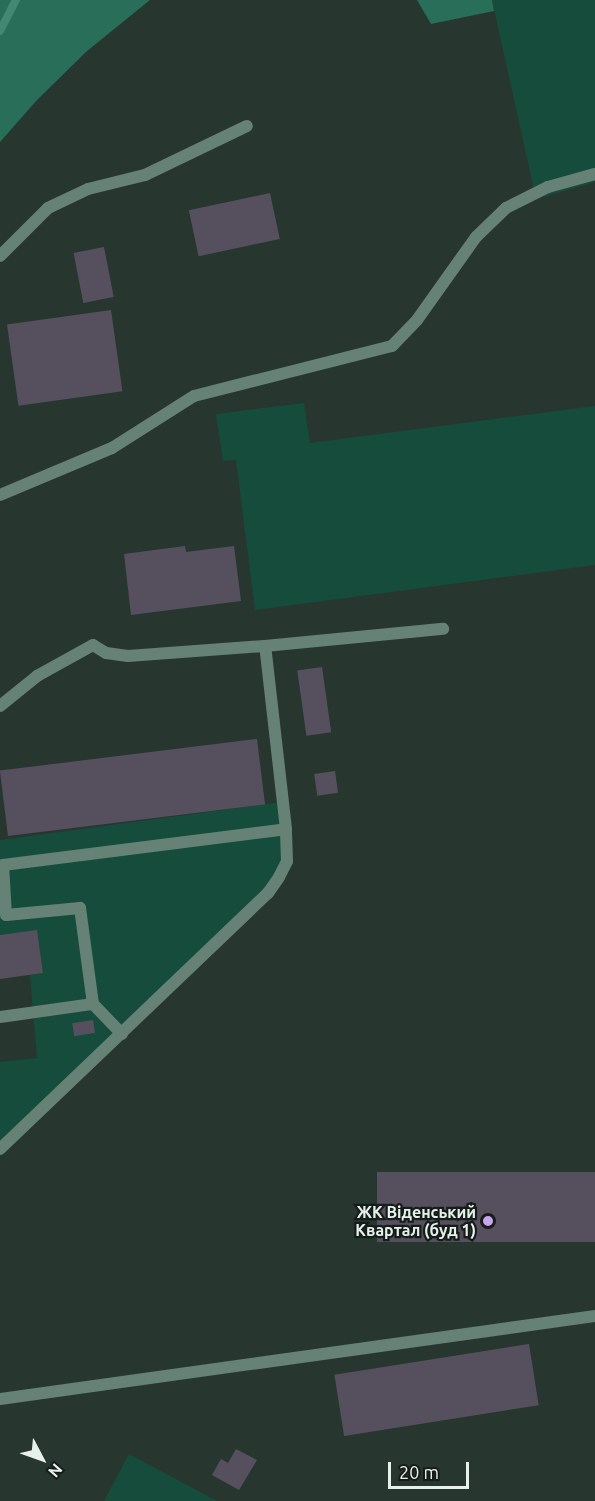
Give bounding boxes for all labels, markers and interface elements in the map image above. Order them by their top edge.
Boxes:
place label: ЖК Віденський Квартал (буд 1) [355,1202,476,1240]
marker: ЖК Віденський Квартал (буд 1) [481,1214,495,1228]
north arrow [12,1429,72,1489]
scale bar [391,1450,472,1488]
text: N [45,1460,66,1481]
text: 20 m [399,1462,439,1482]

